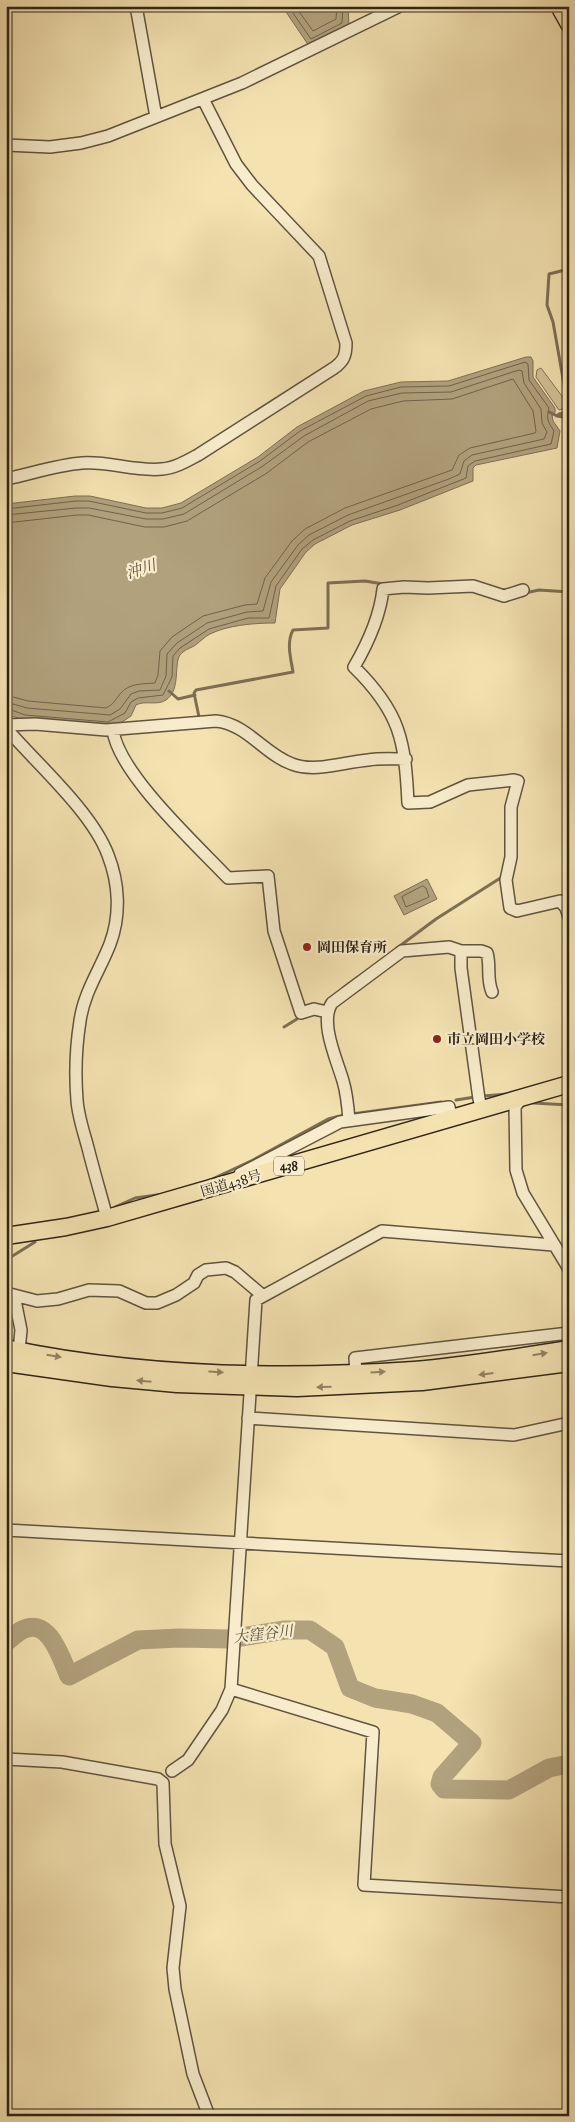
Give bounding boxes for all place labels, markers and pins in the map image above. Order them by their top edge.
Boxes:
place label: 岡田保育所 [317,939,387,956]
marker: 岡田保育所 [301,941,313,953]
place label: 市立岡田小学校 [447,1031,545,1048]
marker: 市立岡田小学校 [431,1033,443,1045]

